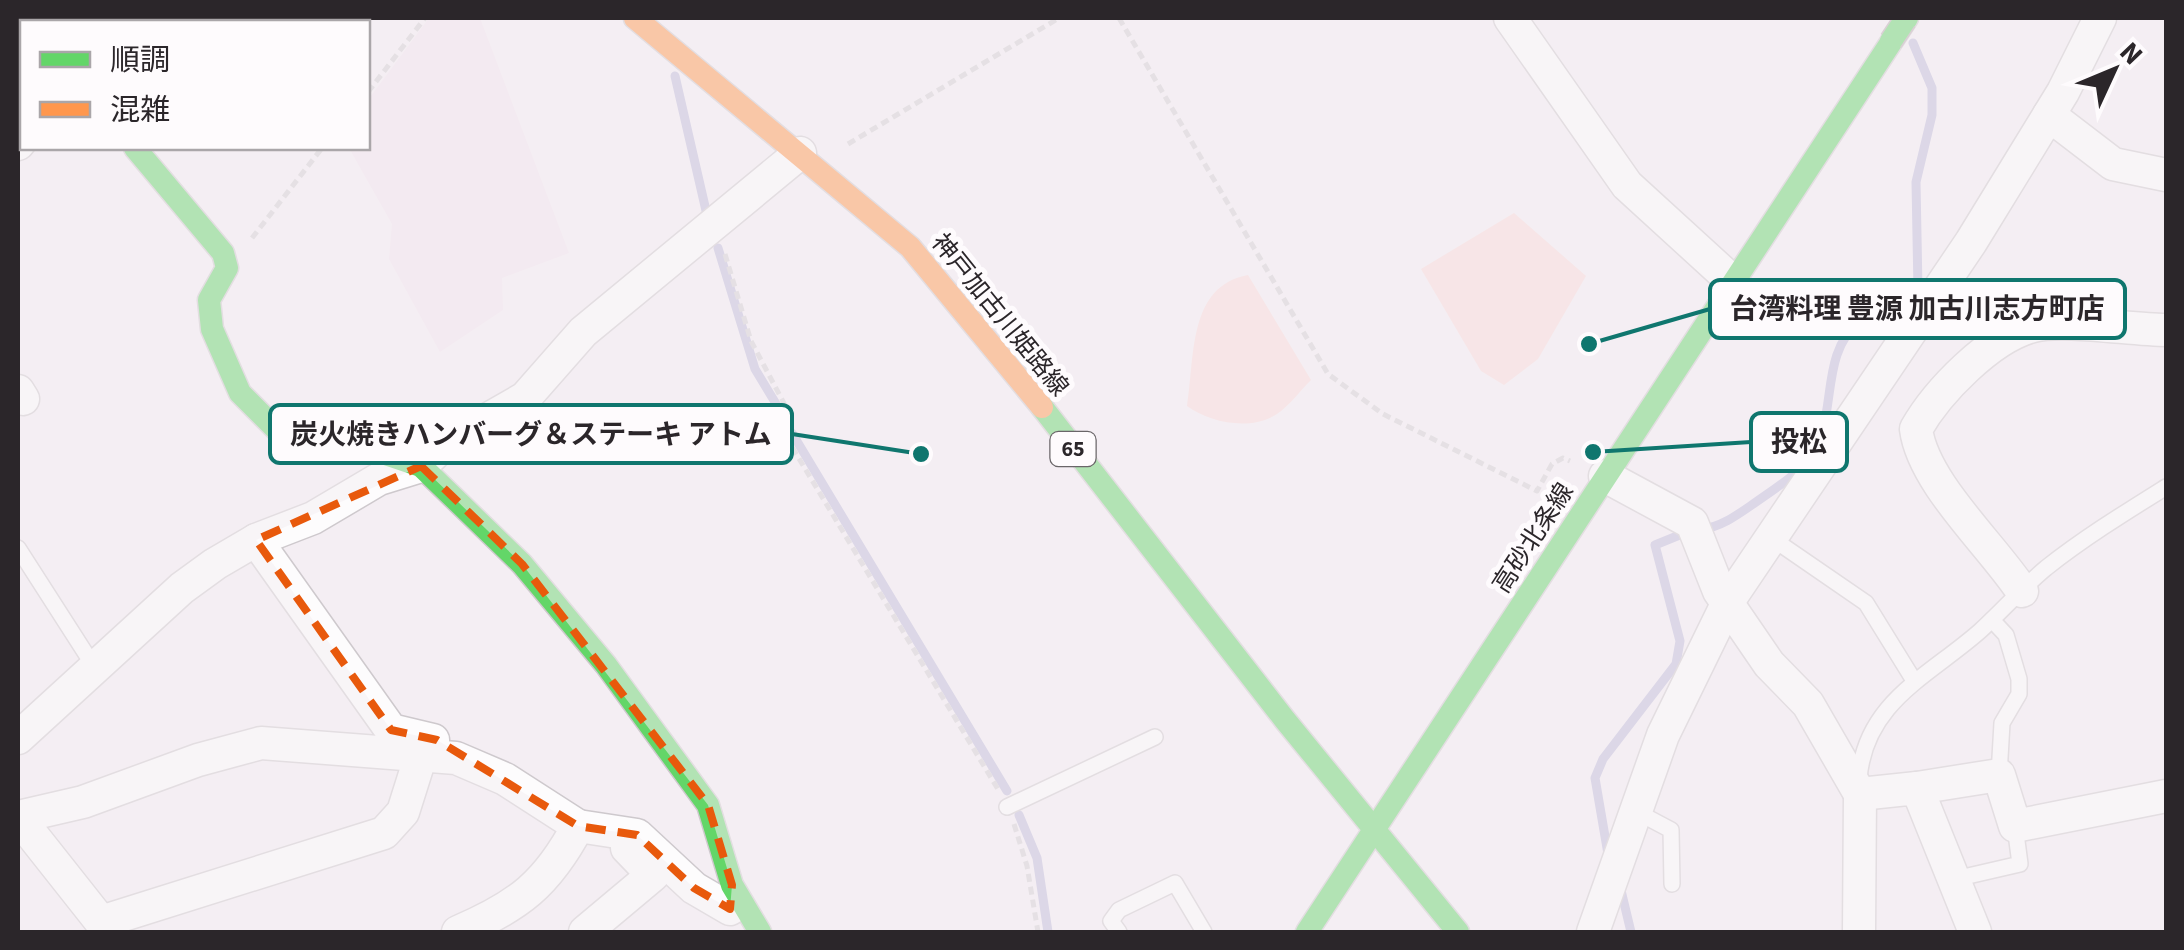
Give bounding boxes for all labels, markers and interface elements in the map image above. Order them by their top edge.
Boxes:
legend [20,20,370,150]
north arrow [2064,20,2164,120]
text: N [2110,33,2152,74]
text: 順調 [110,39,170,82]
text: 混雑 [110,89,170,132]
street label: 神戸加古川姫路線 [923,226,1077,404]
callout: 台湾料理 豊源 加古川志方町店 [1710,280,2125,338]
text: 台湾料理 豊源 加古川志方町店 [1729,289,2105,329]
callout: 炭火焼きハンバーグ＆ステーキ アトム [270,405,792,463]
callout: 投松 [1751,413,1847,471]
text: 炭火焼きハンバーグ＆ステーキ アトム [290,415,772,455]
text: 投松 [1771,422,1827,462]
road number: 65 [1050,432,1096,466]
street label: 高砂北条線 [1484,476,1582,600]

